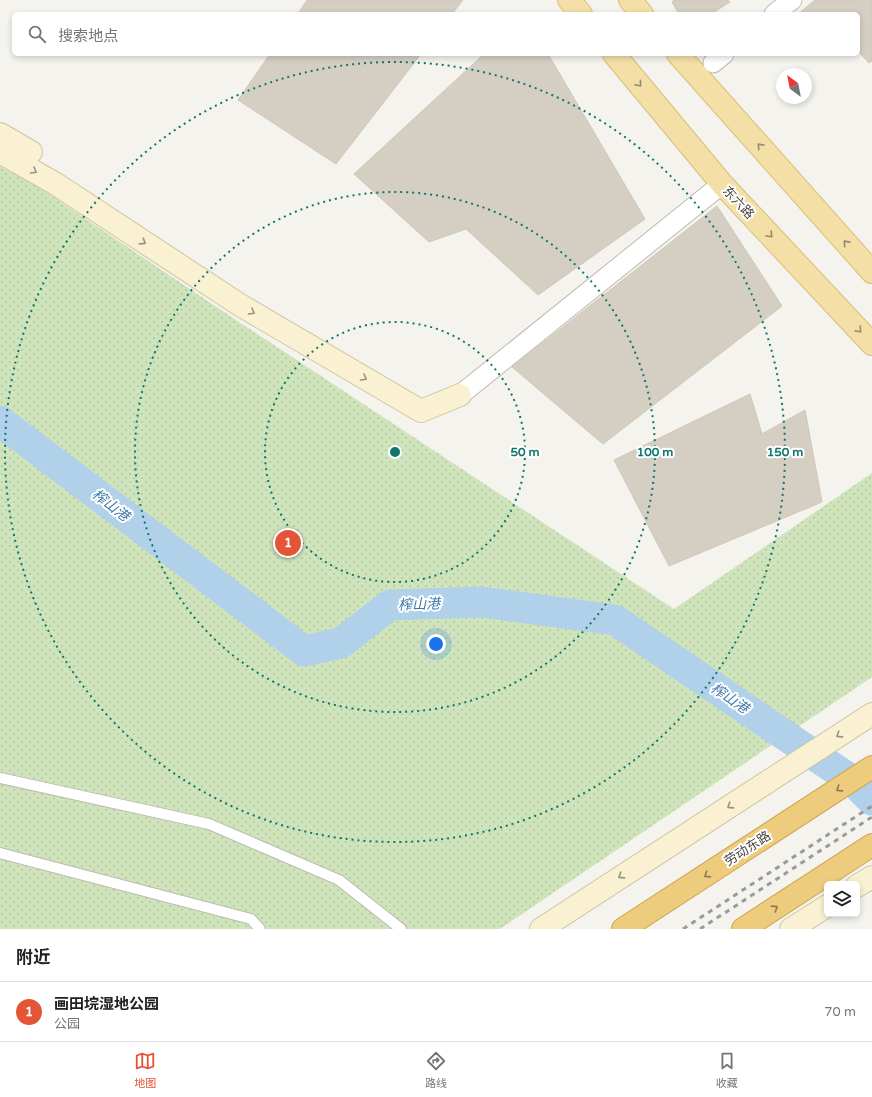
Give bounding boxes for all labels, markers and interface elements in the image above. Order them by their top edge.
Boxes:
search box [12,12,860,56]
icon: search [26,23,48,45]
text: 搜索地点 [58,27,118,45]
north arrow [776,68,812,104]
one-way arrow [634,79,641,87]
one-way arrow [757,143,764,150]
one-way arrow [30,167,37,174]
street label: 东六路 [719,183,757,222]
one-way arrow [765,230,773,238]
one-way arrow [139,237,146,244]
one-way arrow [844,240,851,247]
one-way arrow [248,308,255,315]
one-way arrow [854,325,862,333]
one-way arrow [360,373,367,380]
centre of rings [388,445,402,459]
text: 50 m [510,445,540,459]
text: 100 m [637,445,673,459]
text: 150 m [767,445,803,459]
water label: 榨山港 [89,486,134,526]
pin: 1 [275,528,301,558]
water label: 榨山港 [398,595,442,614]
your location [426,634,446,654]
water label: 榨山港 [708,680,754,718]
one-way arrow [836,731,843,738]
one-way arrow [836,784,843,791]
one-way arrow [727,801,734,808]
street label: 劳动东路 [721,828,774,870]
one-way arrow [704,870,711,877]
one-way arrow [618,872,625,879]
map controls [824,881,860,917]
button: layers [824,881,860,917]
one-way arrow [771,905,778,912]
text: 附近 [16,947,50,968]
text: 画田垸湿地公园 [54,995,159,1013]
text: 1 [25,1004,33,1020]
text: 70 m [824,1004,856,1020]
text: 公园 [54,1016,80,1032]
tab: 地图 [134,1050,156,1090]
tab: 路线 [425,1050,447,1090]
tab: 收藏 [716,1050,738,1090]

